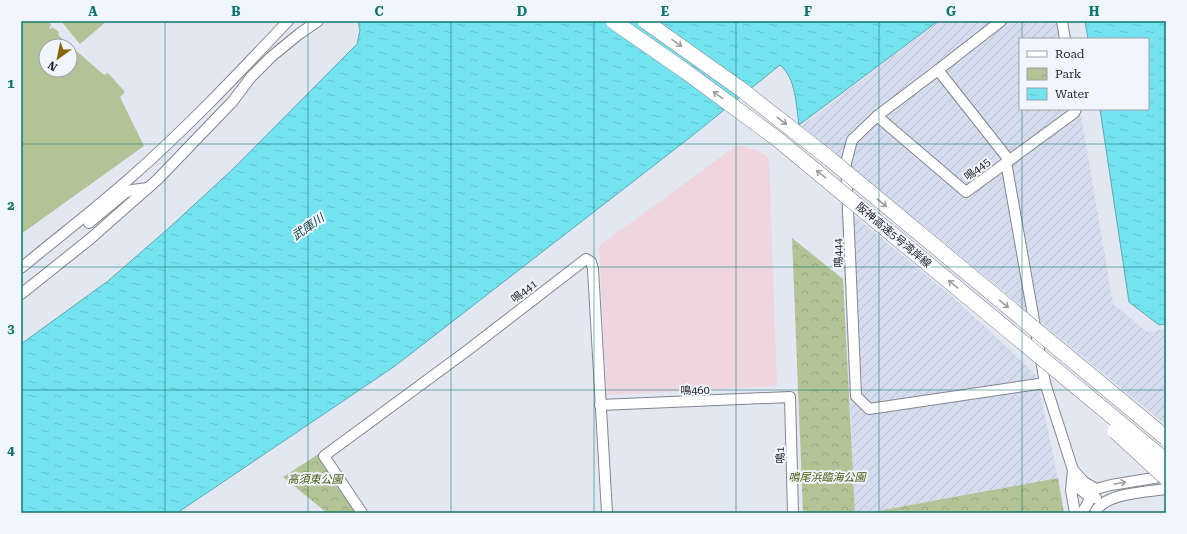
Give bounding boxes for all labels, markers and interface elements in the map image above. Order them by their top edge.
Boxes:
text: A [88,4,98,19]
text: B [231,4,241,19]
text: C [374,4,384,19]
text: D [517,4,527,19]
text: E [661,4,669,19]
text: F [804,4,812,19]
text: G [946,4,956,19]
text: H [1089,4,1100,19]
north arrow [38,38,78,78]
legend [1019,38,1149,110]
one-way arrow [671,39,682,47]
text: Road [1055,47,1085,61]
text: N [45,58,60,74]
text: Park [1055,67,1082,81]
text: 1 [7,76,15,91]
text: Water [1055,87,1089,101]
one-way arrow [713,91,724,99]
one-way arrow [776,116,787,125]
street label: 鳴445 [962,155,993,183]
one-way arrow [815,170,826,179]
text: 2 [7,198,15,213]
one-way arrow [877,198,888,207]
street label: 阪神高速5号湾岸線 [853,200,934,271]
water label: 武庫川 [289,210,328,243]
street label: 鳴444 [831,237,846,268]
street label: 鳴441 [509,277,540,306]
one-way arrow [948,280,958,289]
one-way arrow [999,299,1009,308]
text: 3 [7,321,15,336]
street label: 鳴460 [680,383,710,398]
text: 4 [7,443,15,458]
street label: 鳴1 [774,446,787,464]
park label: 鳴尾浜臨海公園 [789,471,867,484]
park label: 高須東公園 [288,473,344,486]
one-way arrow [1113,479,1126,487]

